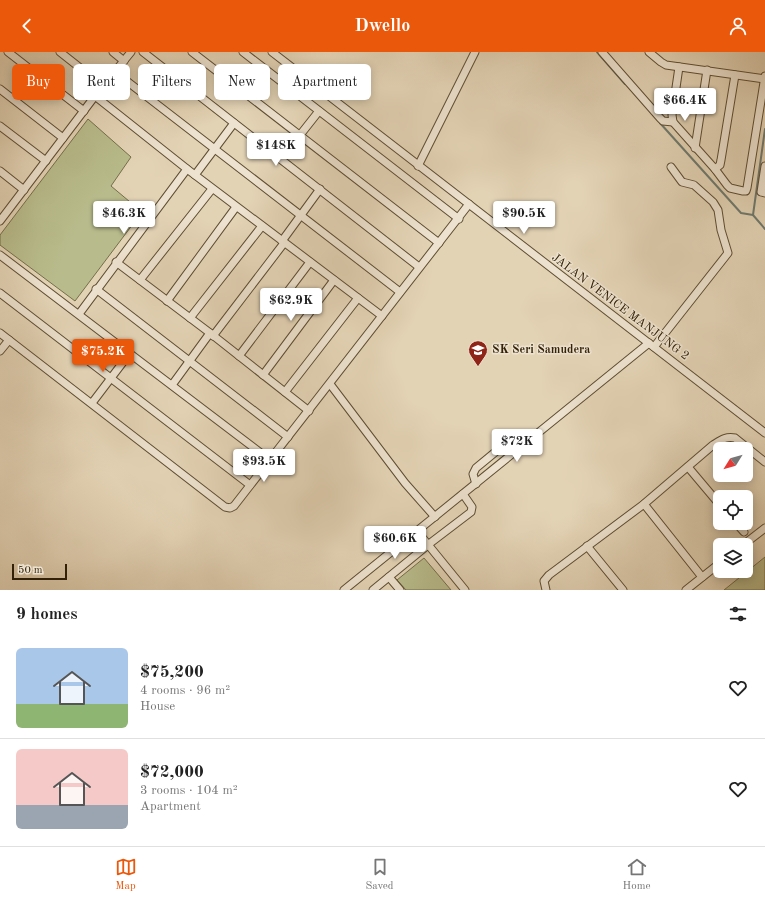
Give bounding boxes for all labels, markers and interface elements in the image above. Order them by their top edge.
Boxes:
icon: back [16,15,38,37]
icon: person [727,15,749,37]
text: Dwello [355,17,410,35]
chip: Buy [12,64,65,100]
chip: Rent [73,64,130,100]
chip: Filters [138,64,206,100]
chip: New [214,64,270,100]
chip: Apartment [278,64,371,100]
pin: $66.4K [652,88,718,122]
text: $66.4K [663,94,707,107]
pin: $148K [248,133,304,167]
text: $148K [256,139,296,152]
pin: $46.3K [91,201,157,235]
pin: $90.5K [491,201,557,235]
text: $46.3K [102,207,146,220]
text: $90.5K [502,207,546,220]
street label: JALAN VENICE MANJUNG 2 [549,252,691,362]
pin: $62.9K [258,288,324,322]
text: $62.9K [269,294,313,307]
pin: $75.2K [70,339,136,373]
school or university icon: SK Seri Samudera [467,339,489,367]
place label: SK Seri Samudera [492,344,590,356]
text: $75.2K [81,345,125,358]
pin: $72K [493,429,541,463]
text: $72K [501,435,533,448]
north arrow [713,442,753,482]
map controls [713,442,753,578]
pin: $93.5K [231,449,297,483]
text: $93.5K [242,455,286,468]
button: locate [713,490,753,530]
pin: $60.6K [362,526,428,560]
text: $60.6K [373,532,417,545]
button: layers [713,538,753,578]
scale bar [12,562,67,581]
text: 50 m [18,565,43,576]
icon: filters [727,603,749,625]
text: 9 homes [16,606,78,623]
icon: home [48,664,96,712]
text: $75,200 [140,664,204,681]
icon: heart [727,677,749,699]
text: 4 rooms · 96 m² [140,684,230,697]
text: House [140,700,175,713]
text: $72,000 [140,764,204,781]
icon: home [48,765,96,813]
icon: heart [727,778,749,800]
text: 3 rooms · 104 m² [140,784,238,797]
text: Apartment [140,800,201,813]
tab: Map [115,856,137,894]
tab: Saved [366,856,394,894]
tab: Home [623,856,650,894]

